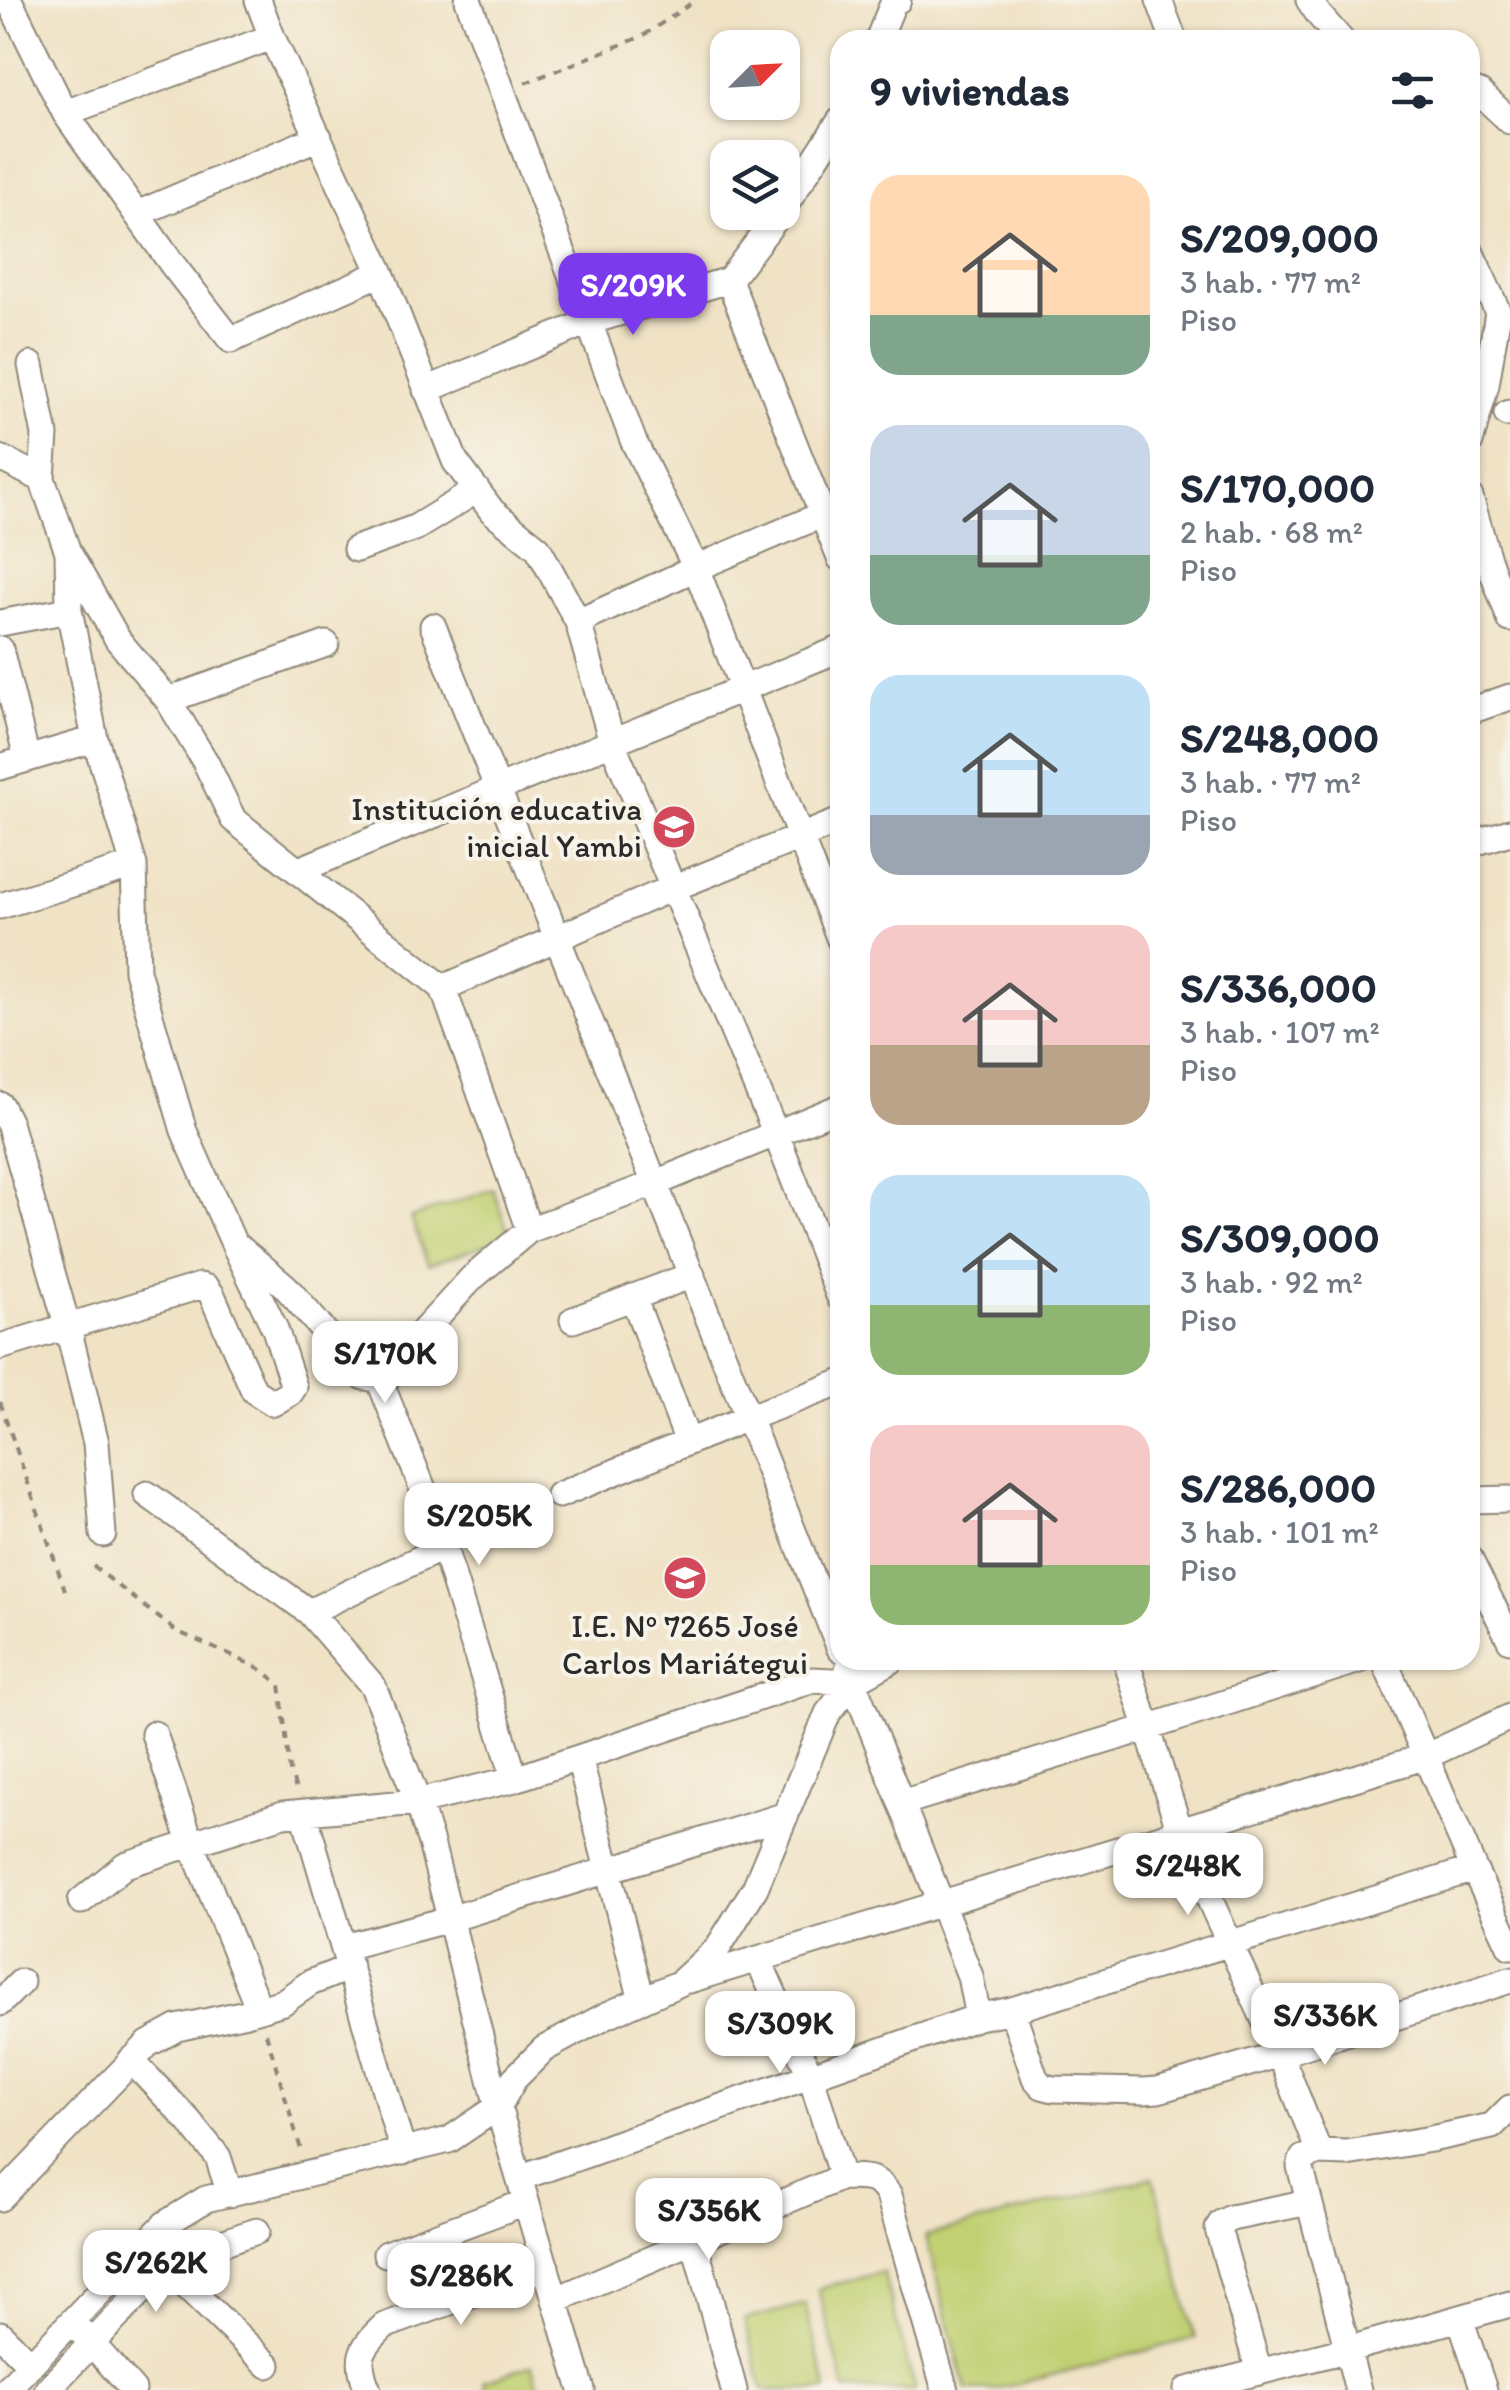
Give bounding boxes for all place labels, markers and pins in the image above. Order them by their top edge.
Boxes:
pin: S/209K [552,253,714,338]
place label: Institución educativa inicial Yambi [351,790,642,865]
school or university icon: Institución educativa inicial Yambi [651,804,697,850]
pin: S/170K [304,1321,466,1406]
pin: S/205K [398,1483,560,1568]
school or university icon: I.E. Nº 7265 José Carlos Mariátegui [662,1555,708,1601]
place label: I.E. Nº 7265 José Carlos Mariátegui [562,1607,808,1682]
pin: S/248K [1107,1833,1269,1918]
pin: S/336K [1244,1983,1406,2068]
pin: S/309K [699,1991,861,2076]
pin: S/356K [628,2178,790,2263]
pin: S/262K [75,2230,237,2315]
pin: S/286K [380,2243,542,2328]

